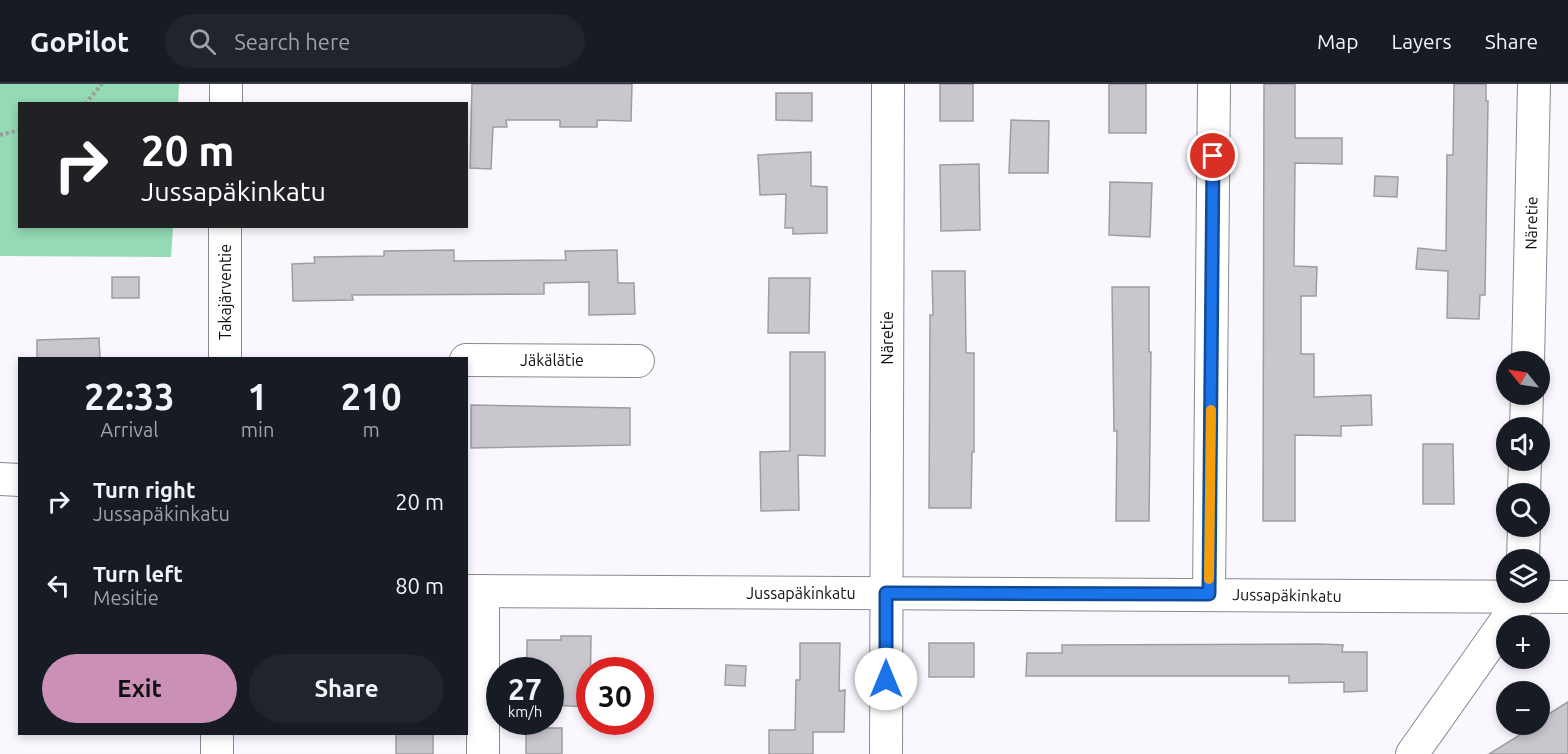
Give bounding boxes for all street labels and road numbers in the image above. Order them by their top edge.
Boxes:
street label: Näretie [1522,196,1540,250]
street label: Takajärventie [216,244,234,340]
street label: Näretie [878,311,896,365]
street label: Jäkälätie [520,351,584,369]
street label: Jussapäkinkatu [746,584,856,602]
street label: Jussapäkinkatu [1232,585,1342,605]

